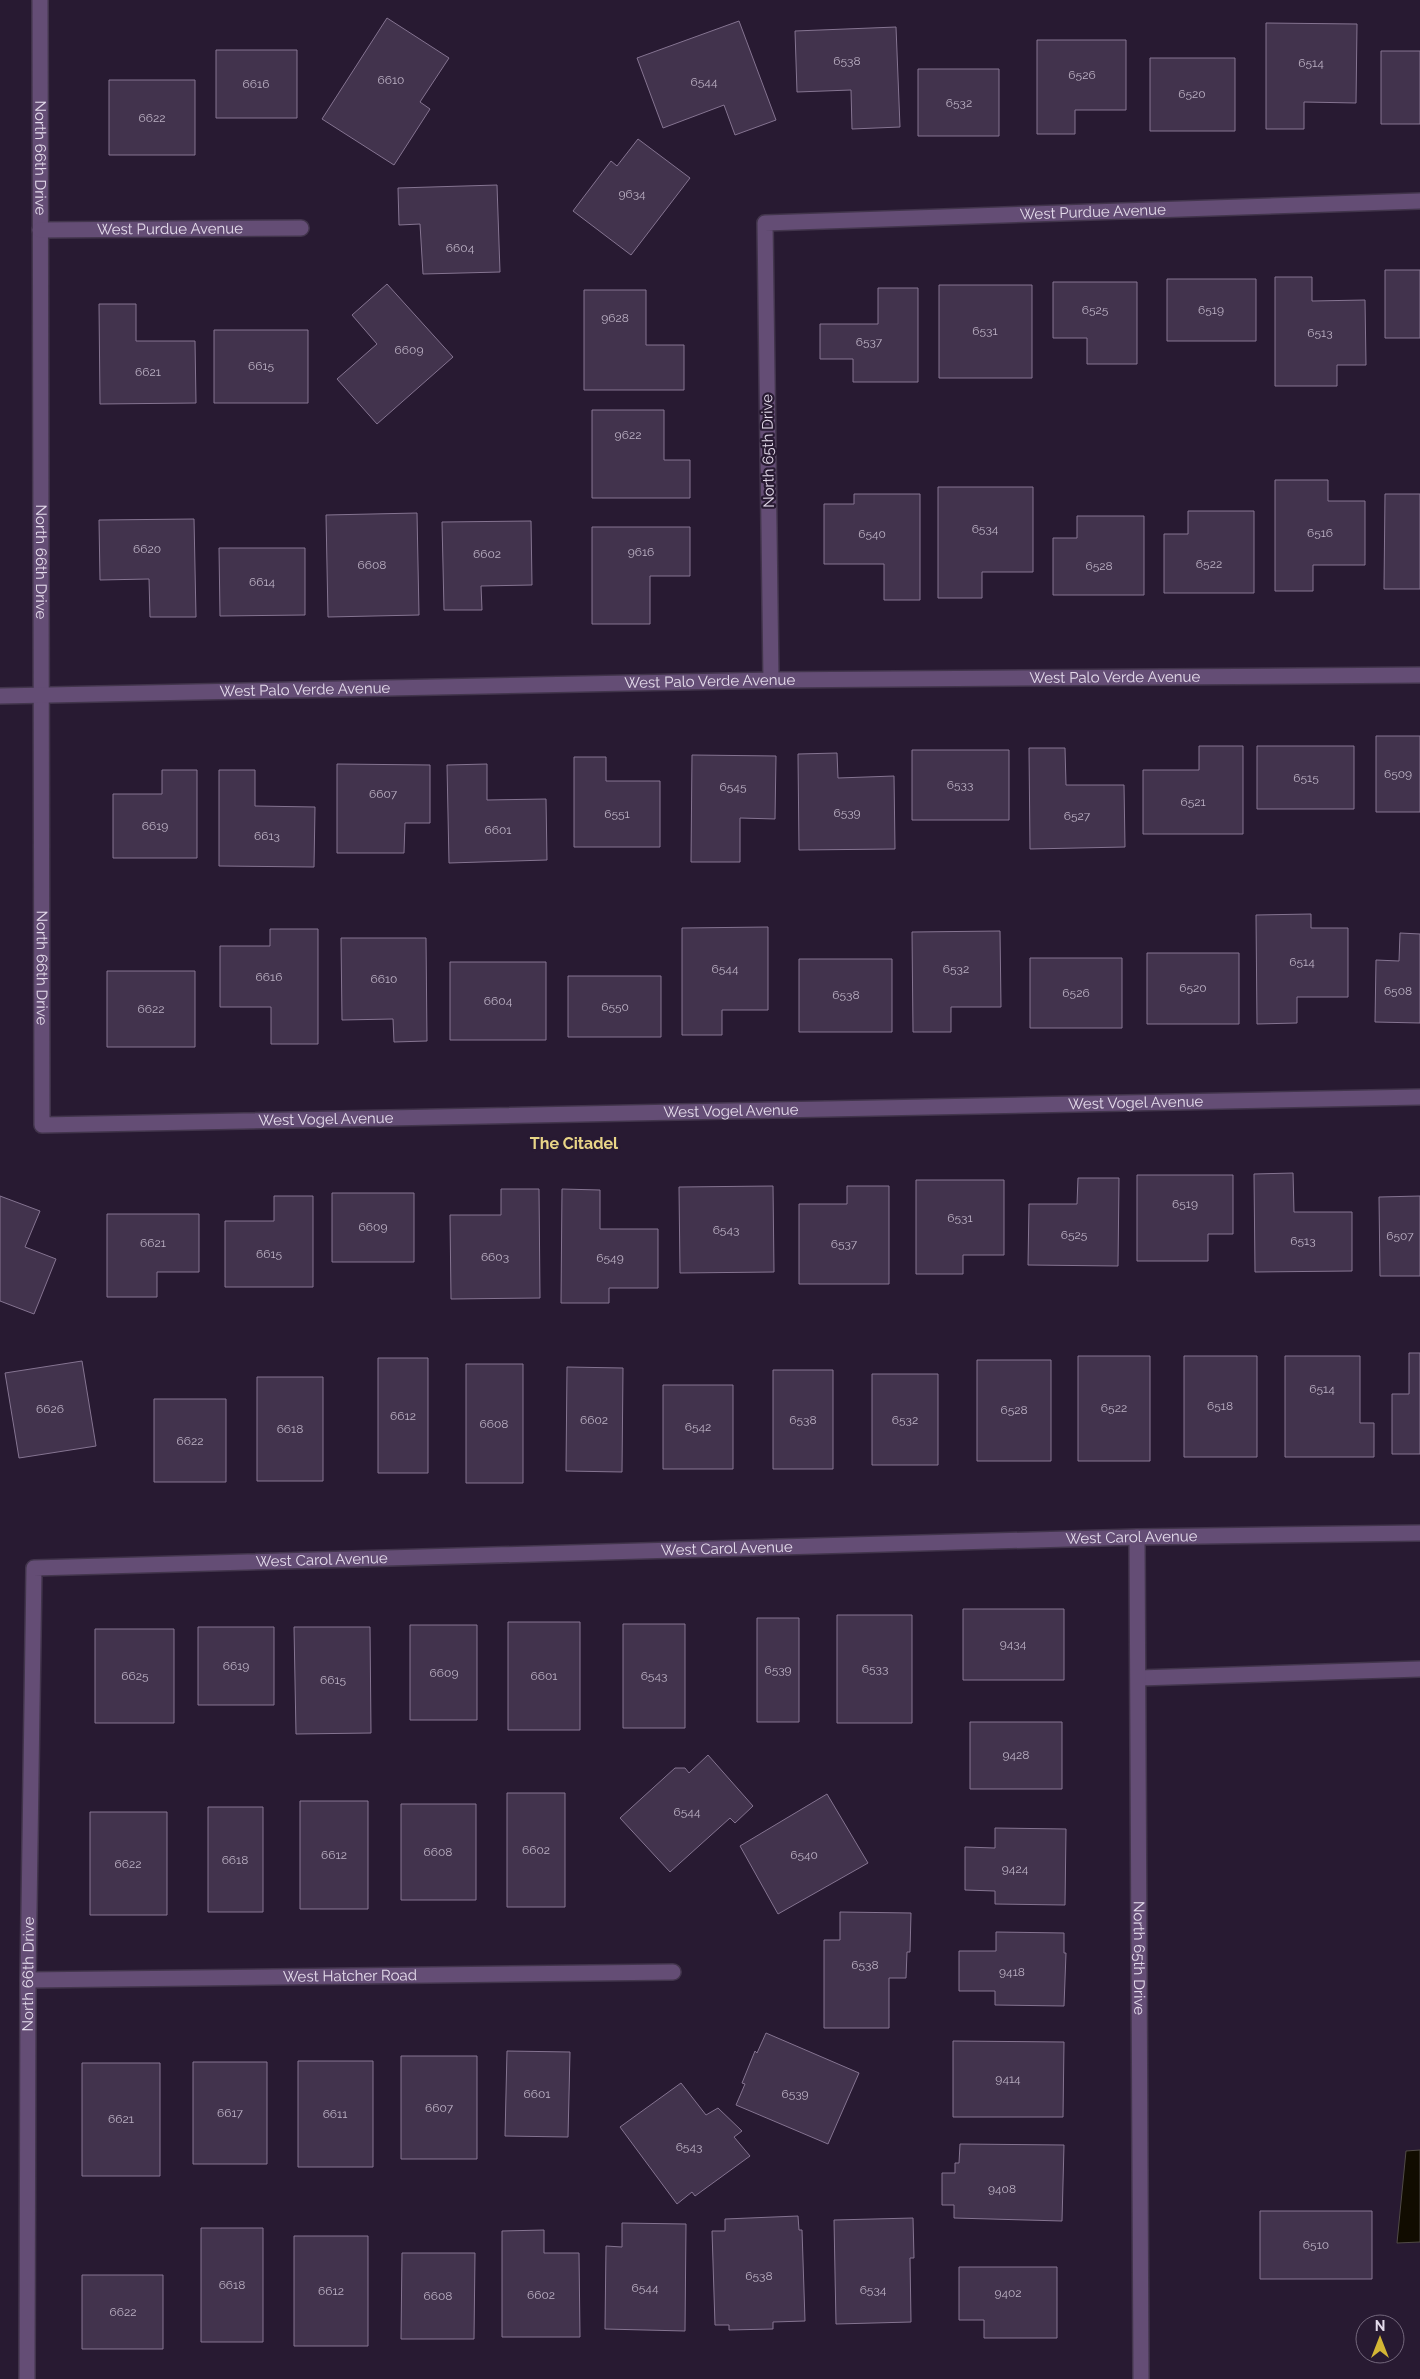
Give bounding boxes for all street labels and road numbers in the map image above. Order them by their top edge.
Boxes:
street label: North 66th Drive [31,101,49,216]
street label: West Purdue Avenue [1019,201,1166,223]
street label: West Purdue Avenue [97,219,243,239]
street label: North 65th Drive [758,394,778,508]
street label: North 66th Drive [32,505,50,620]
street label: West Palo Verde Avenue [1029,668,1200,687]
street label: West Palo Verde Avenue [624,671,795,692]
street label: West Palo Verde Avenue [219,679,391,700]
street label: North 66th Drive [33,911,51,1026]
street label: West Vogel Avenue [1068,1092,1204,1113]
street label: West Vogel Avenue [663,1101,799,1121]
street label: West Vogel Avenue [258,1109,394,1130]
street label: West Carol Avenue [1065,1527,1198,1548]
street label: West Carol Avenue [661,1538,793,1559]
street label: West Carol Avenue [256,1549,388,1571]
street label: North 65th Drive [1130,1901,1148,2015]
street label: North 66th Drive [19,1916,38,2031]
street label: West Hatcher Road [283,1966,417,1986]

